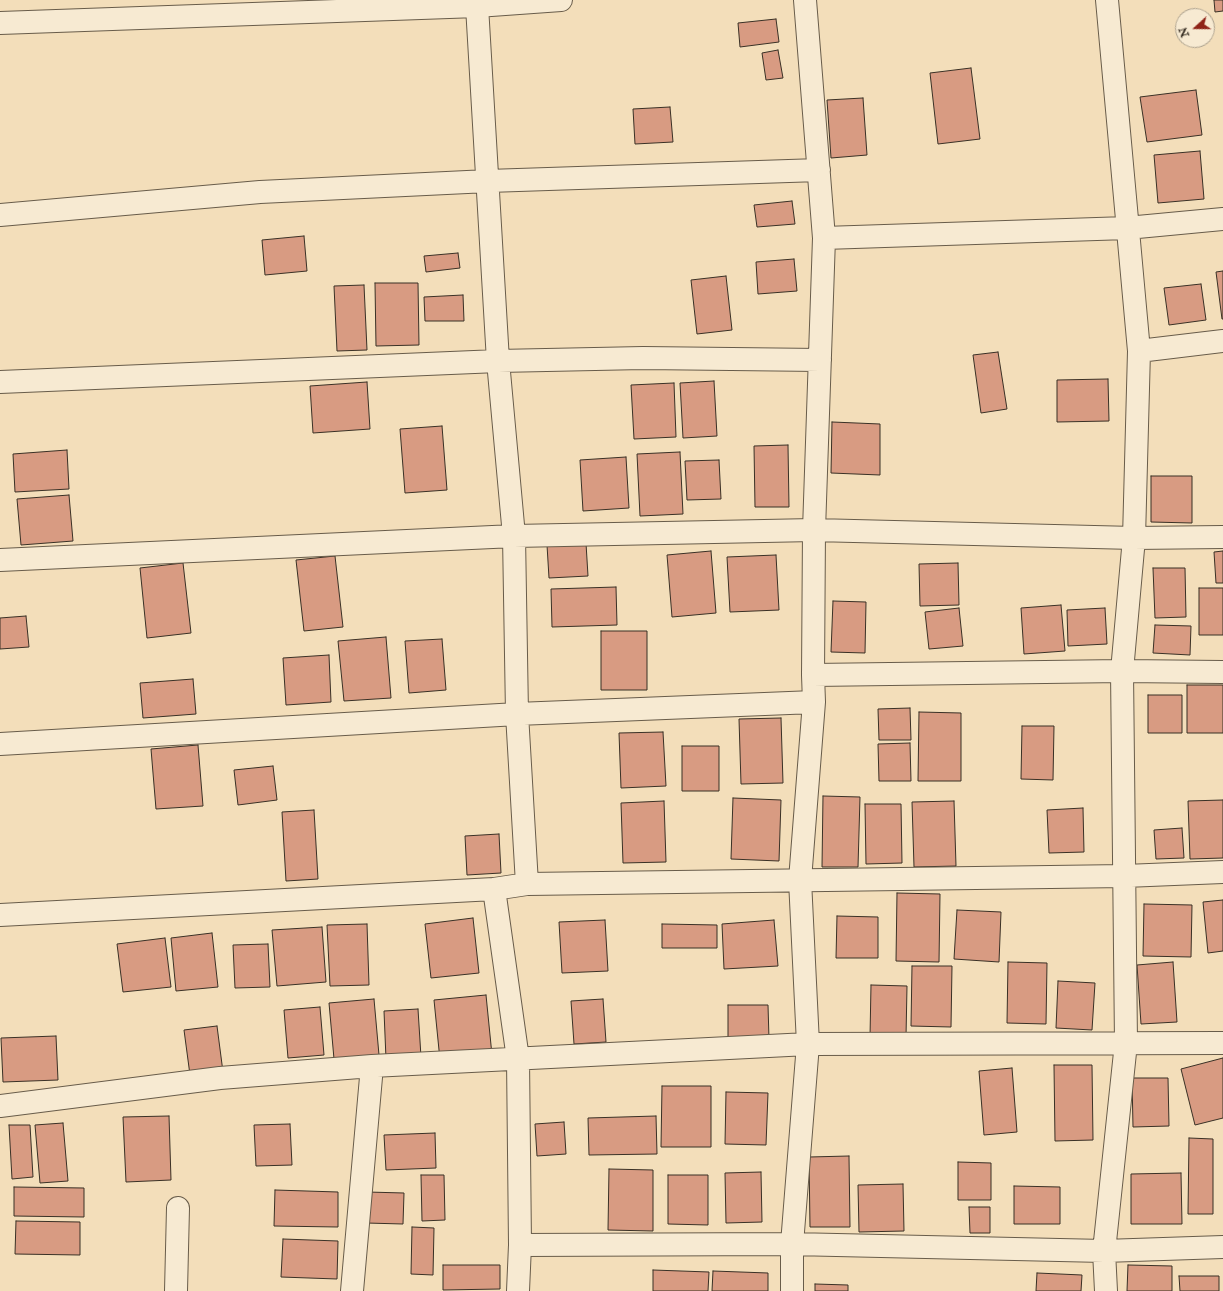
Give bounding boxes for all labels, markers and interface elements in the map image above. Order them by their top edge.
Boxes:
north arrow [1175,8,1215,48]
text: N [1176,25,1192,39]

